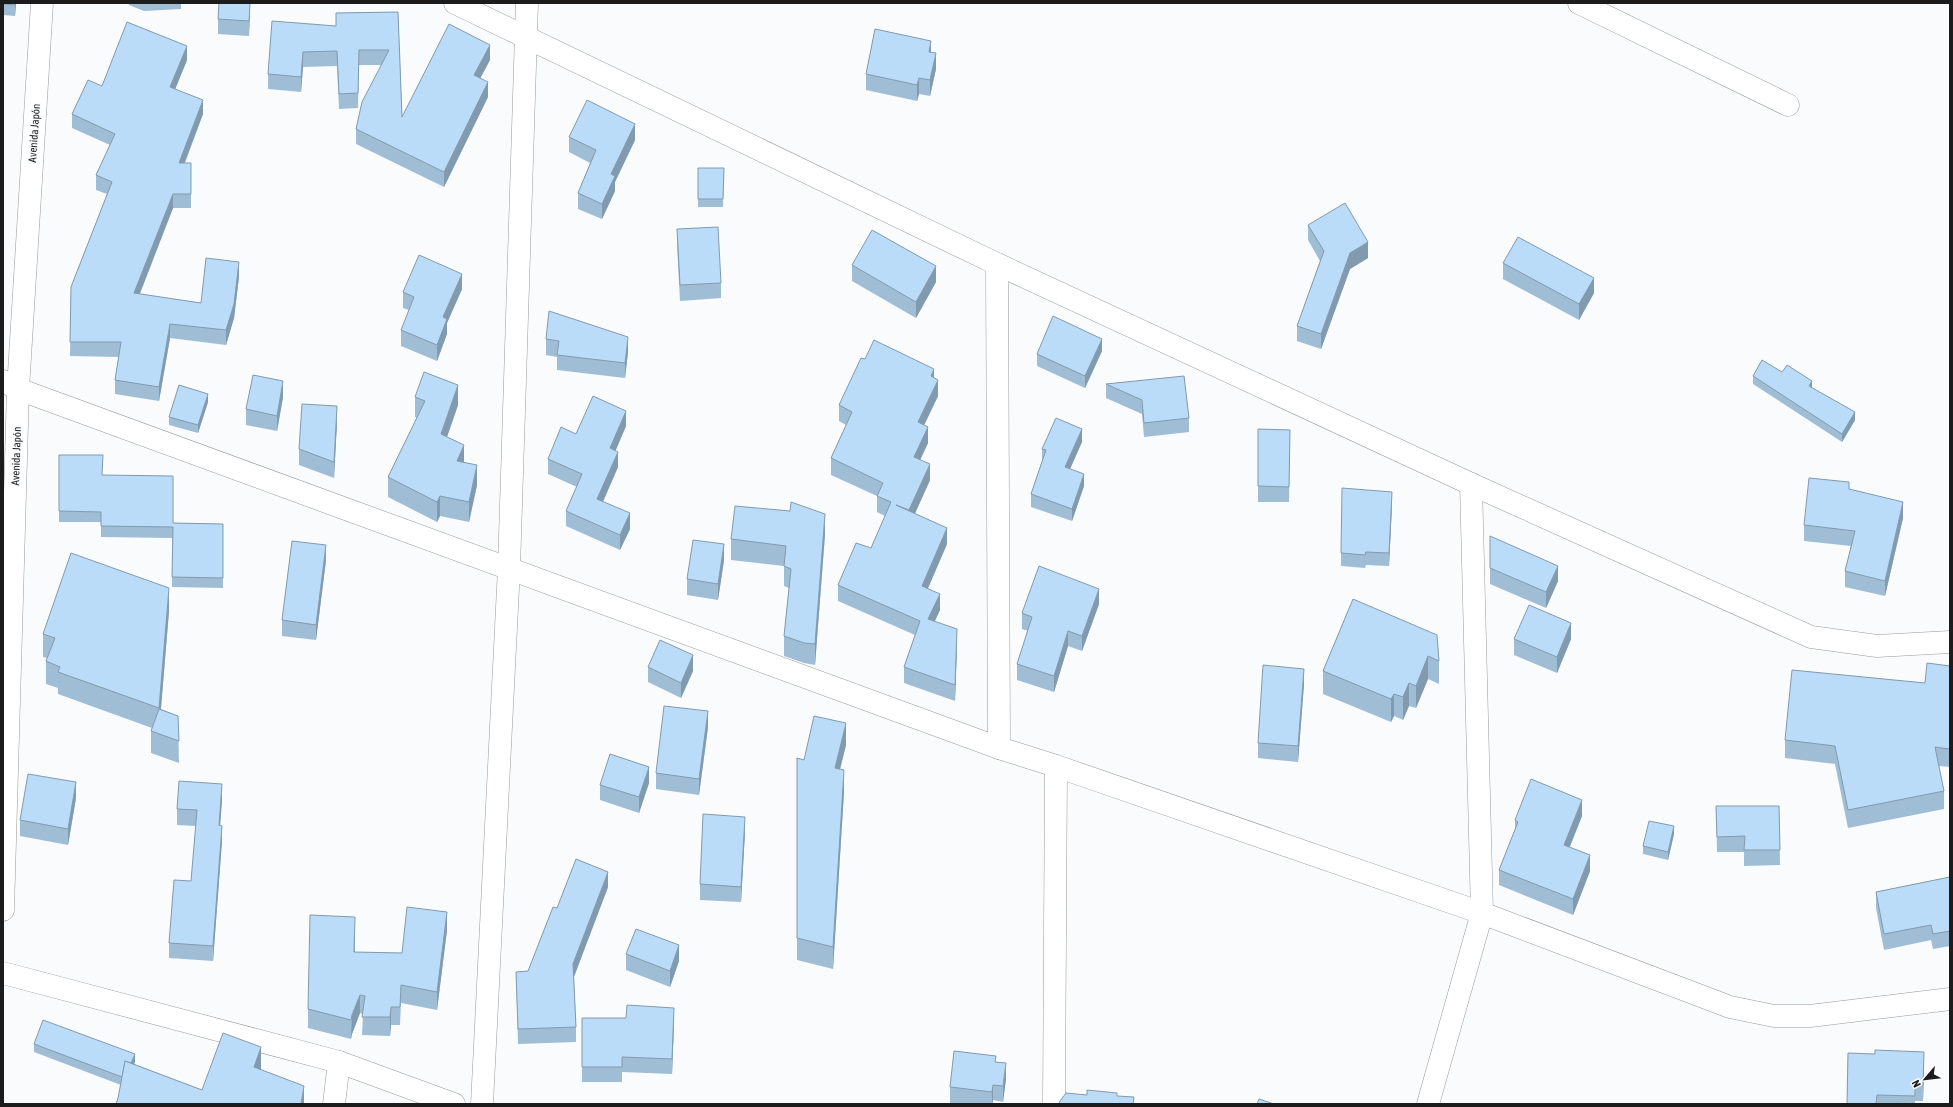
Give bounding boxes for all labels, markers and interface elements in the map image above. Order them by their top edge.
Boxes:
street label: Avenida Japón [26,103,42,163]
street label: Avenida Japón [9,426,23,486]
north arrow [1905,1059,1945,1099]
text: N [1909,1078,1923,1089]

